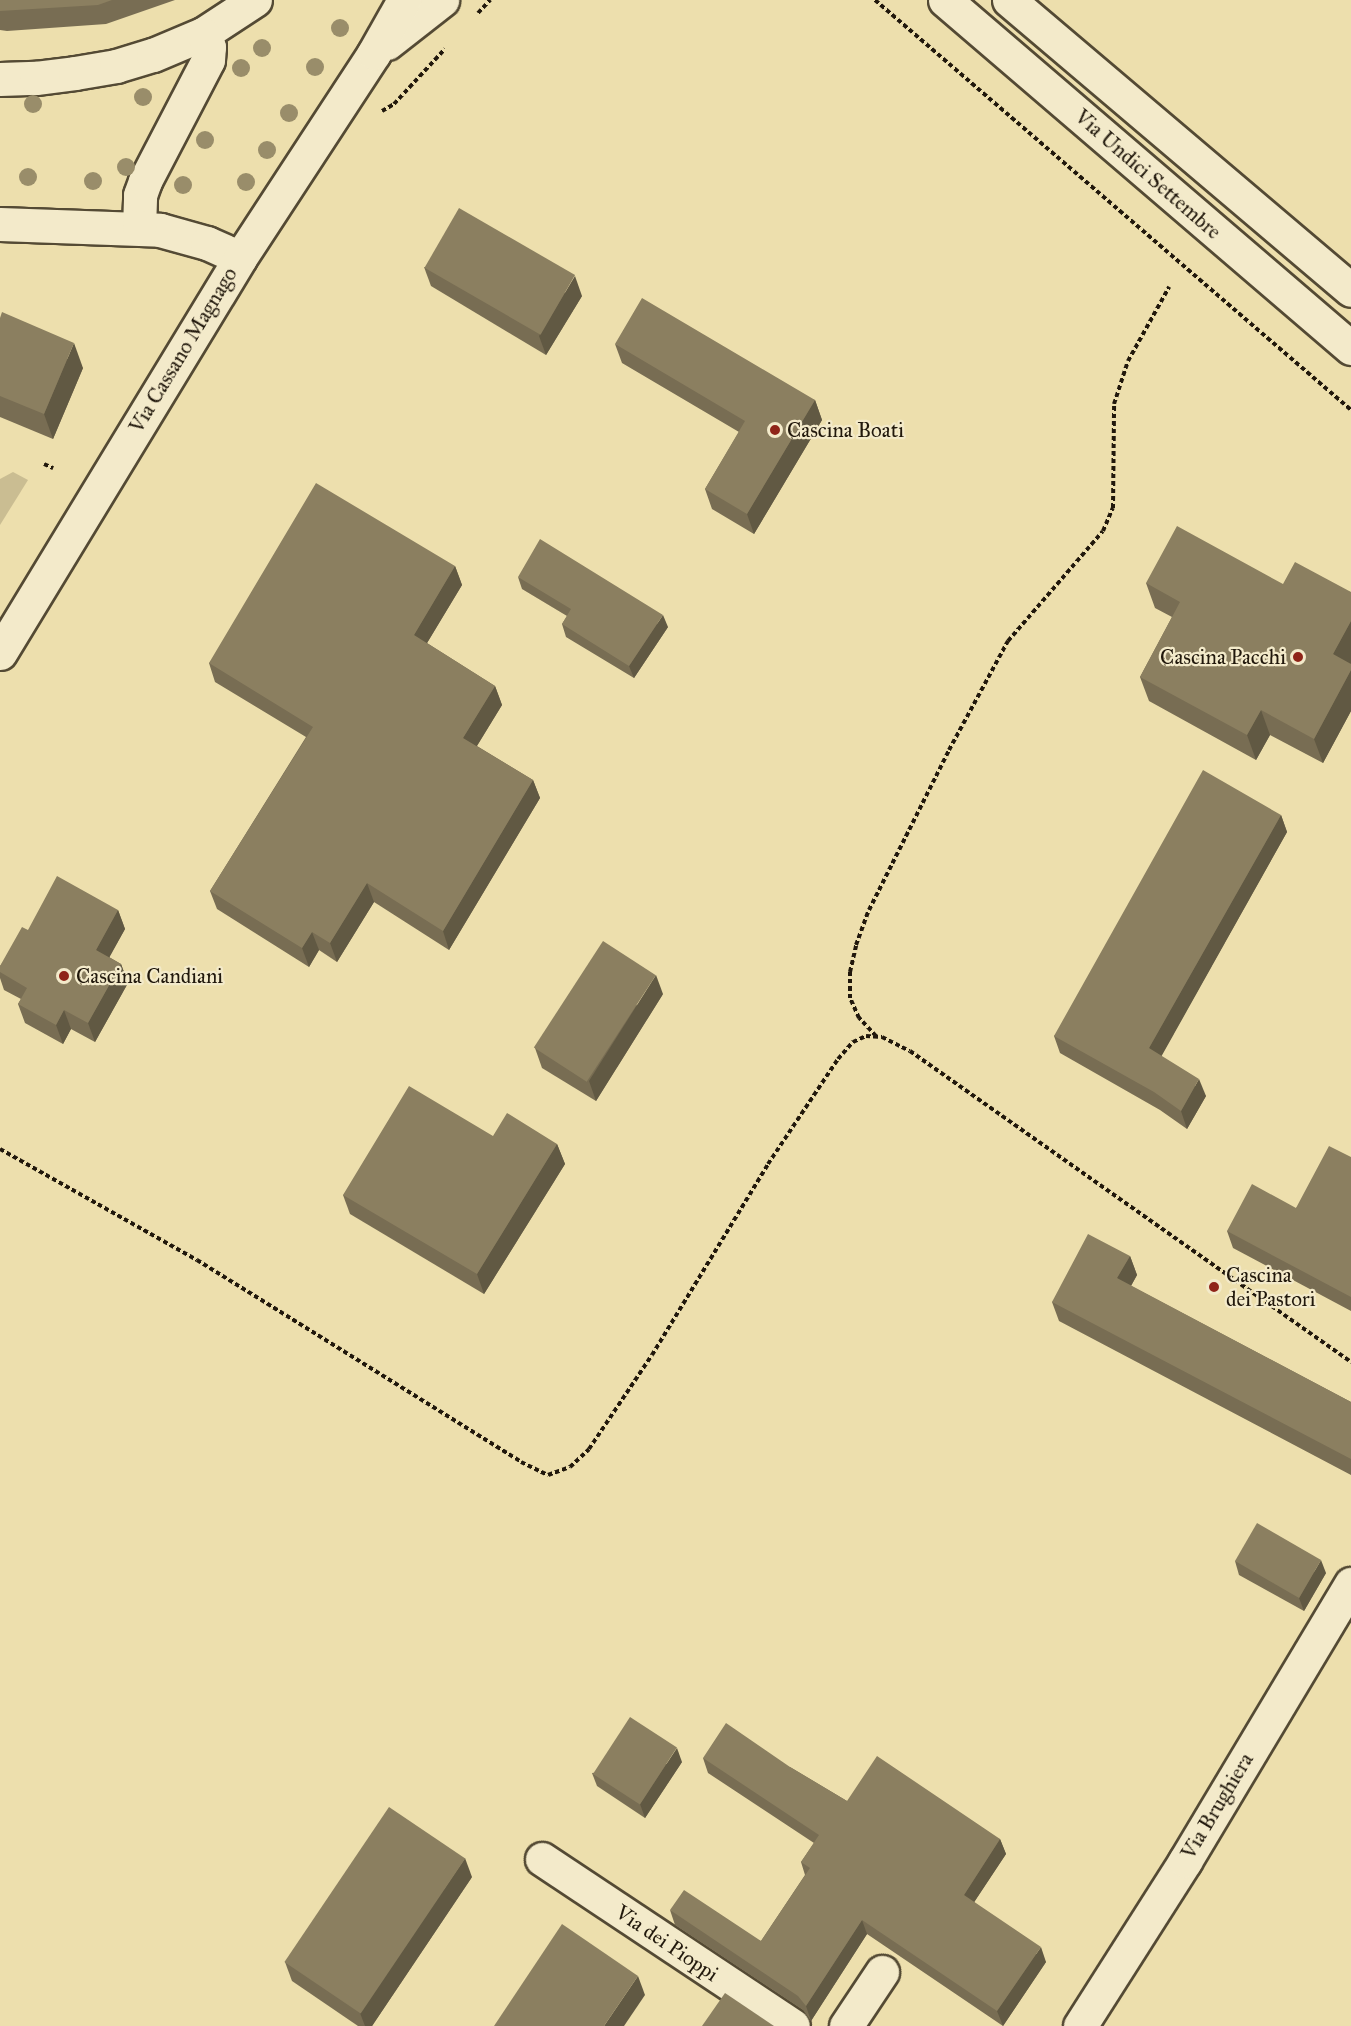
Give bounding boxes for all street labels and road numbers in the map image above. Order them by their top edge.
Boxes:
street label: Via Undici Settembre [1070,104,1226,244]
street label: Via Cassano Magnago [124,263,242,437]
street label: Via Brughiera [1175,1748,1259,1864]
street label: Via dei Pioppi [611,1899,723,1987]

